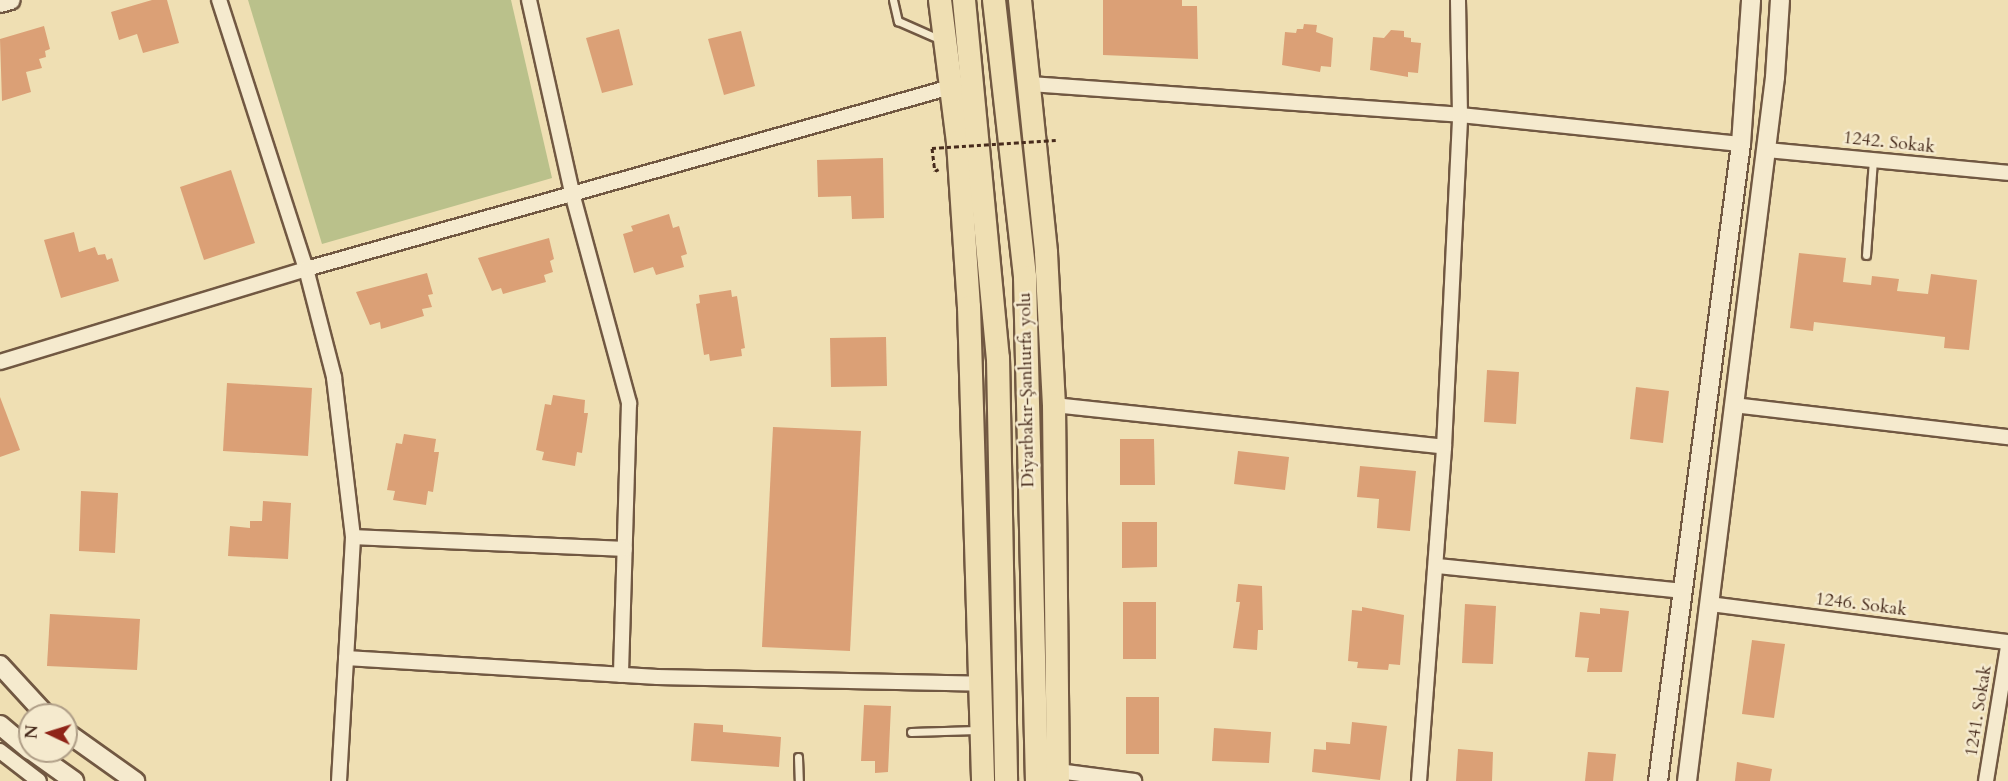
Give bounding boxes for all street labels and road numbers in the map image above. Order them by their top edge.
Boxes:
street label: 1242. Sokak [1842,127,1936,159]
street label: Diyarbakır-Şanlıurfa yolu [1014,292,1040,488]
street label: 1246. Sokak [1814,589,1908,621]
street label: 1241. Sokak [1961,664,1997,758]

